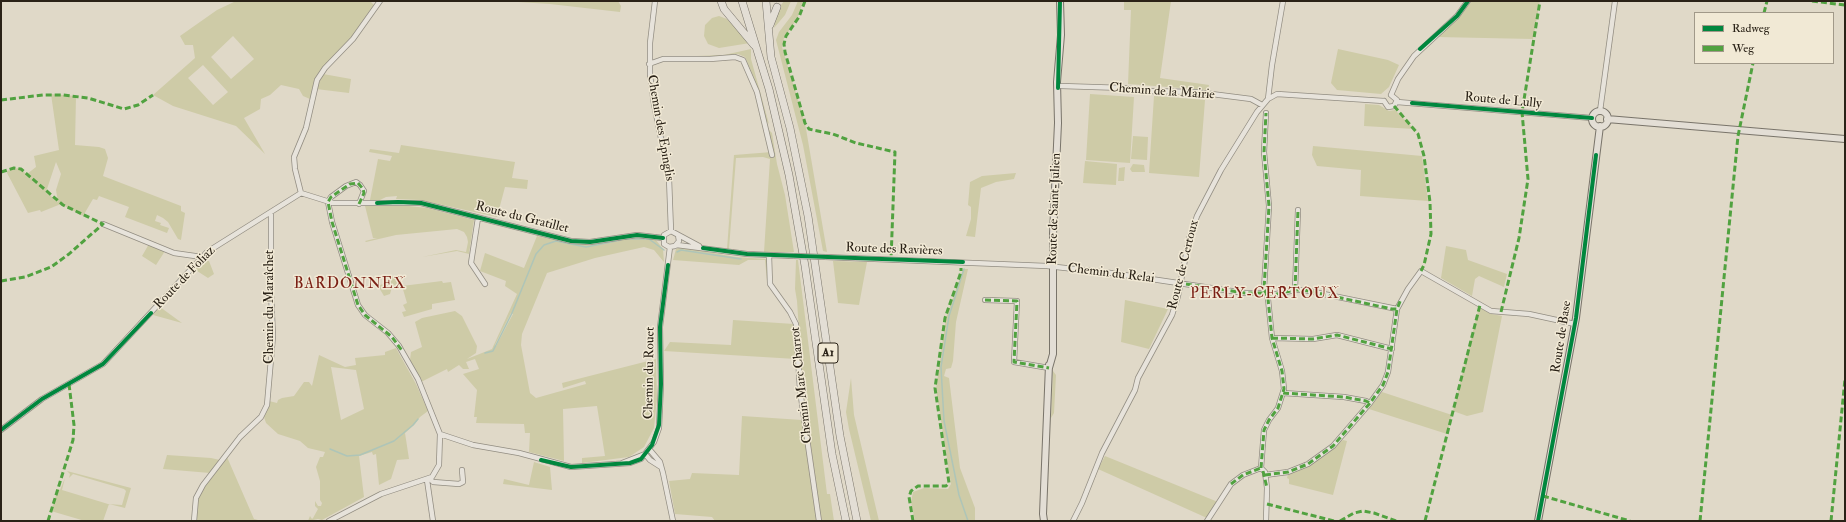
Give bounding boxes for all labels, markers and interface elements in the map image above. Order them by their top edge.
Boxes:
legend [1694,12,1834,64]
text: Radweg [1732,21,1770,36]
text: Weg [1732,41,1754,56]
street label: Chemin des Epinglis [643,74,677,182]
street label: Chemin de la Mairie [1109,81,1215,103]
street label: Route de Lully [1464,90,1542,112]
street label: Route de Saint-Julien [1045,153,1065,265]
street label: Route du Gratillet [474,199,570,237]
street label: Route de Certoux [1165,219,1203,311]
street label: Route des Ravières [845,241,943,259]
street label: Route de Foliaz [151,243,219,313]
street label: Chemin du Maraîchet [262,250,278,364]
street label: Chemin du Relai [1067,261,1155,287]
district label: BARDONNEX [294,276,406,294]
district label: PERLY-CERTOUX [1190,286,1340,304]
street label: Route de Base [1549,300,1575,374]
street label: Chemin Marc Charrot [788,326,816,444]
street label: Chemin du Rouet [641,327,659,419]
road number: A1 [818,343,838,363]

